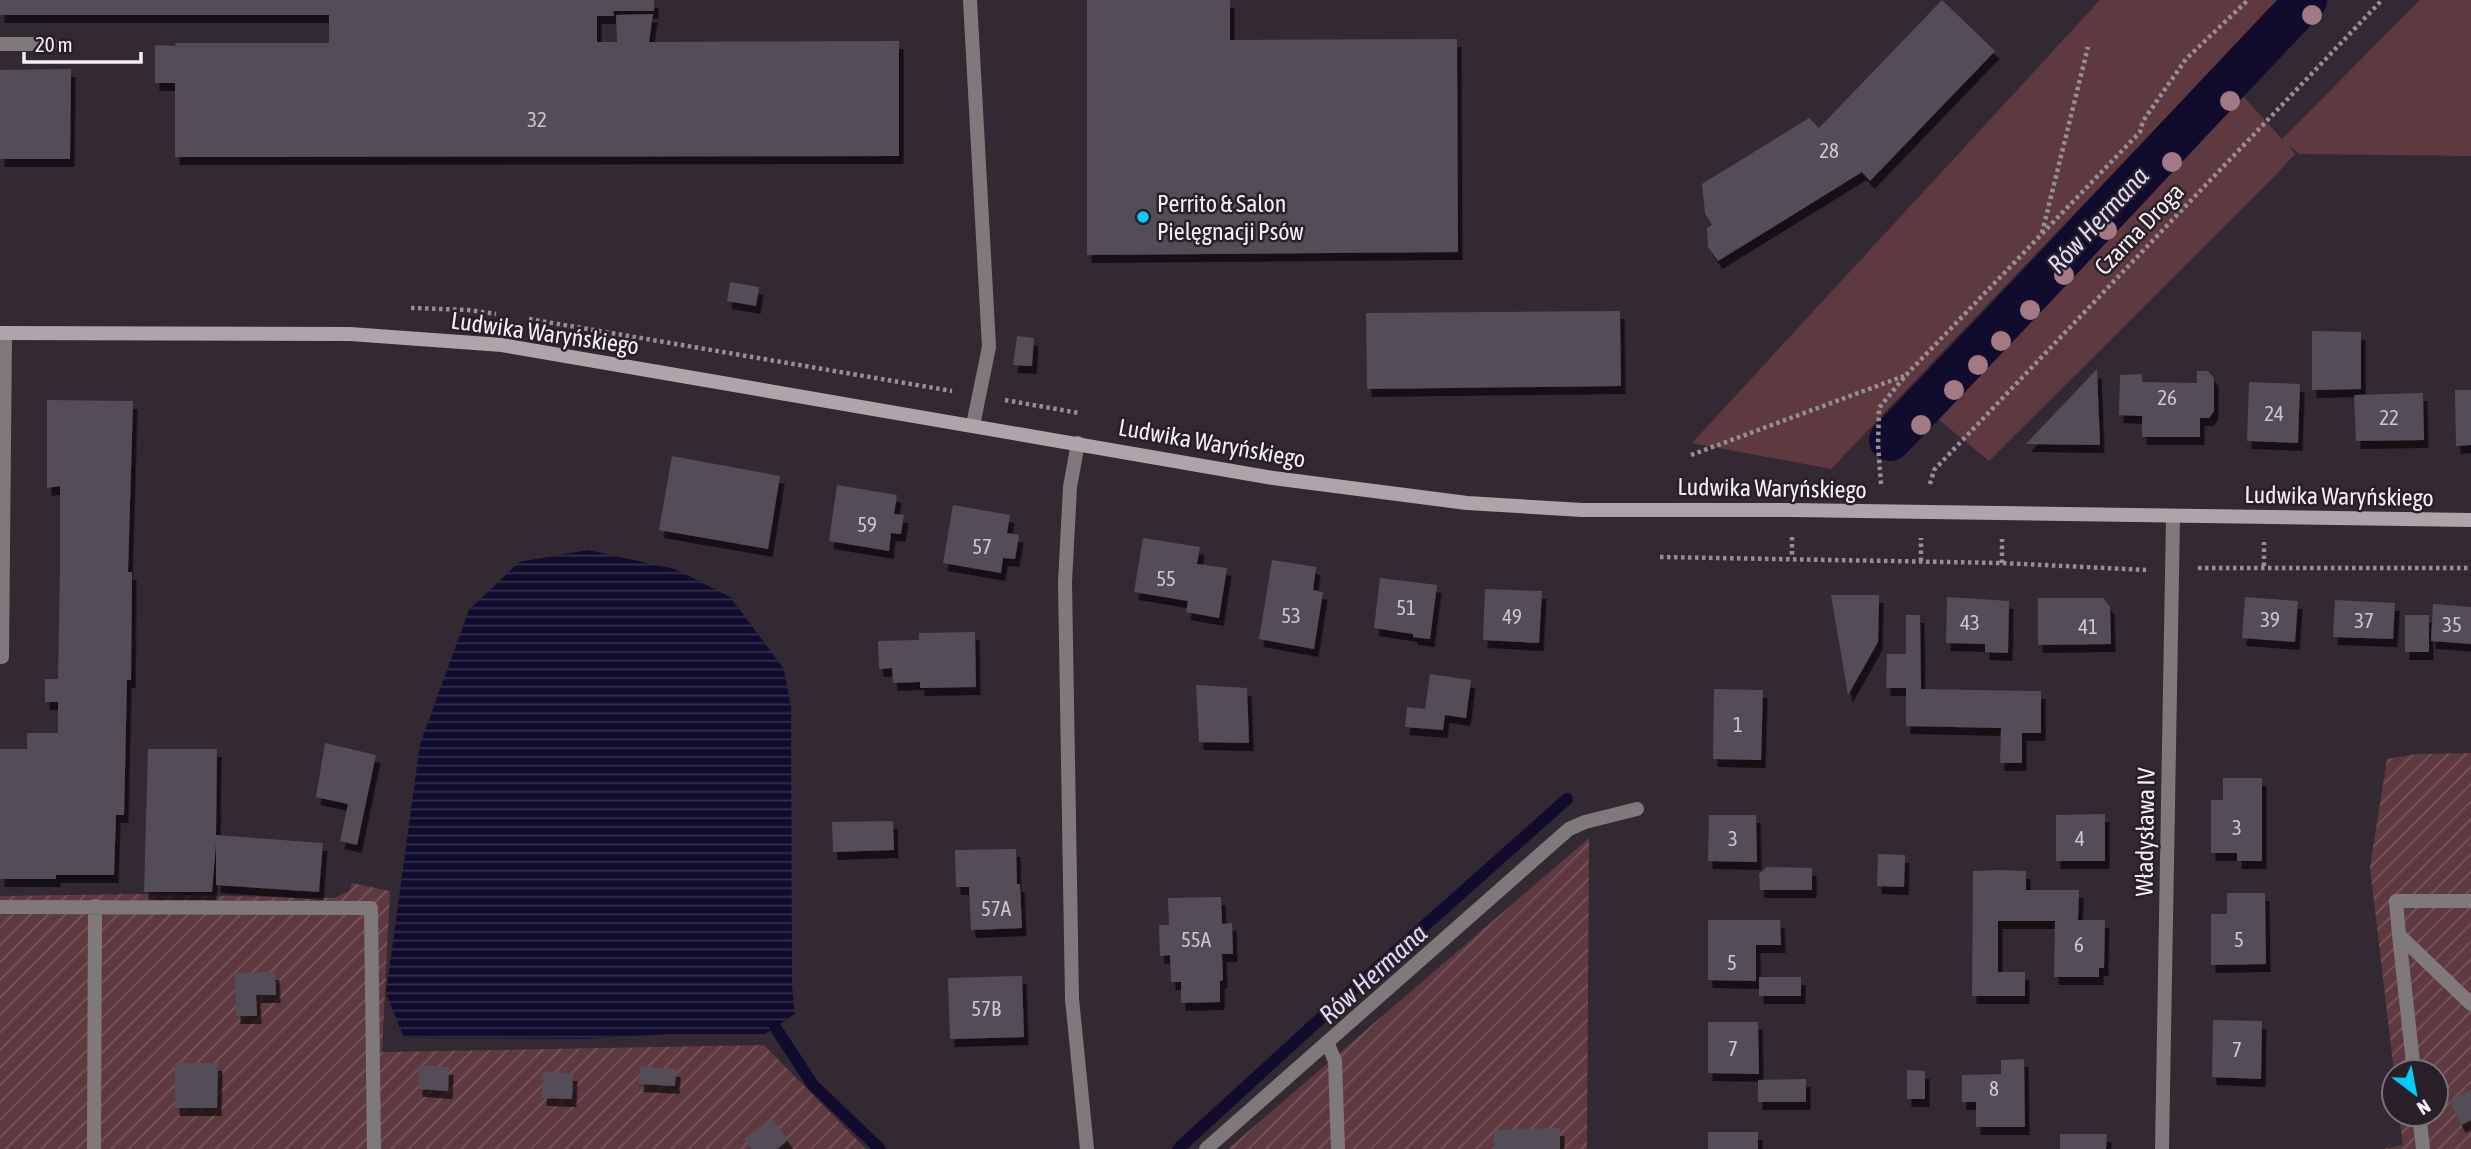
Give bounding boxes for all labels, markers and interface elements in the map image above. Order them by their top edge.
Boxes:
scale bar [24,21,142,65]
text: 20 m [35,32,73,56]
house number: 32 [527,107,547,131]
house number: 28 [1819,138,1839,162]
water label: Rów Hermana [2041,161,2155,279]
street label: Czarna Droga [2089,178,2189,280]
place label: Perrito & Salon Pielęgnacji Psów [1157,190,1304,245]
marker: Perrito & Salon Pielęgnacji Psów [1135,209,1151,225]
street label: Ludwika Waryńskiego [449,306,641,360]
house number: 26 [2157,385,2177,409]
house number: 24 [2264,401,2284,425]
house number: 22 [2379,405,2399,429]
street label: Ludwika Waryńskiego [1116,413,1308,473]
street label: Ludwika Waryńskiego [1677,473,1867,503]
street label: Ludwika Waryńskiego [2244,481,2434,511]
house number: 59 [857,512,877,536]
house number: 57 [972,534,992,558]
house number: 55 [1156,566,1176,590]
house number: 51 [1396,595,1416,619]
house number: 53 [1281,603,1301,627]
house number: 49 [1502,604,1522,628]
house number: 39 [2260,607,2280,631]
house number: 37 [2354,608,2374,632]
house number: 43 [1960,610,1980,634]
house number: 35 [2442,612,2462,636]
house number: 41 [2078,614,2098,638]
house number: 1 [1733,712,1743,736]
street label: Władysława IV [2130,767,2160,897]
house number: 3 [2232,815,2242,839]
house number: 3 [1728,826,1738,850]
house number: 4 [2075,826,2085,850]
house number: 57A [981,896,1012,920]
water label: Rów Hermana [1313,918,1433,1030]
house number: 55A [1181,927,1212,951]
house number: 5 [2234,927,2244,951]
house number: 6 [2074,932,2084,956]
house number: 5 [1727,950,1737,974]
house number: 57B [971,996,1001,1020]
house number: 7 [1728,1036,1738,1060]
house number: 7 [2232,1037,2242,1061]
north arrow [2380,1058,2450,1128]
house number: 8 [1989,1076,1999,1100]
text: N [2413,1095,2435,1120]

